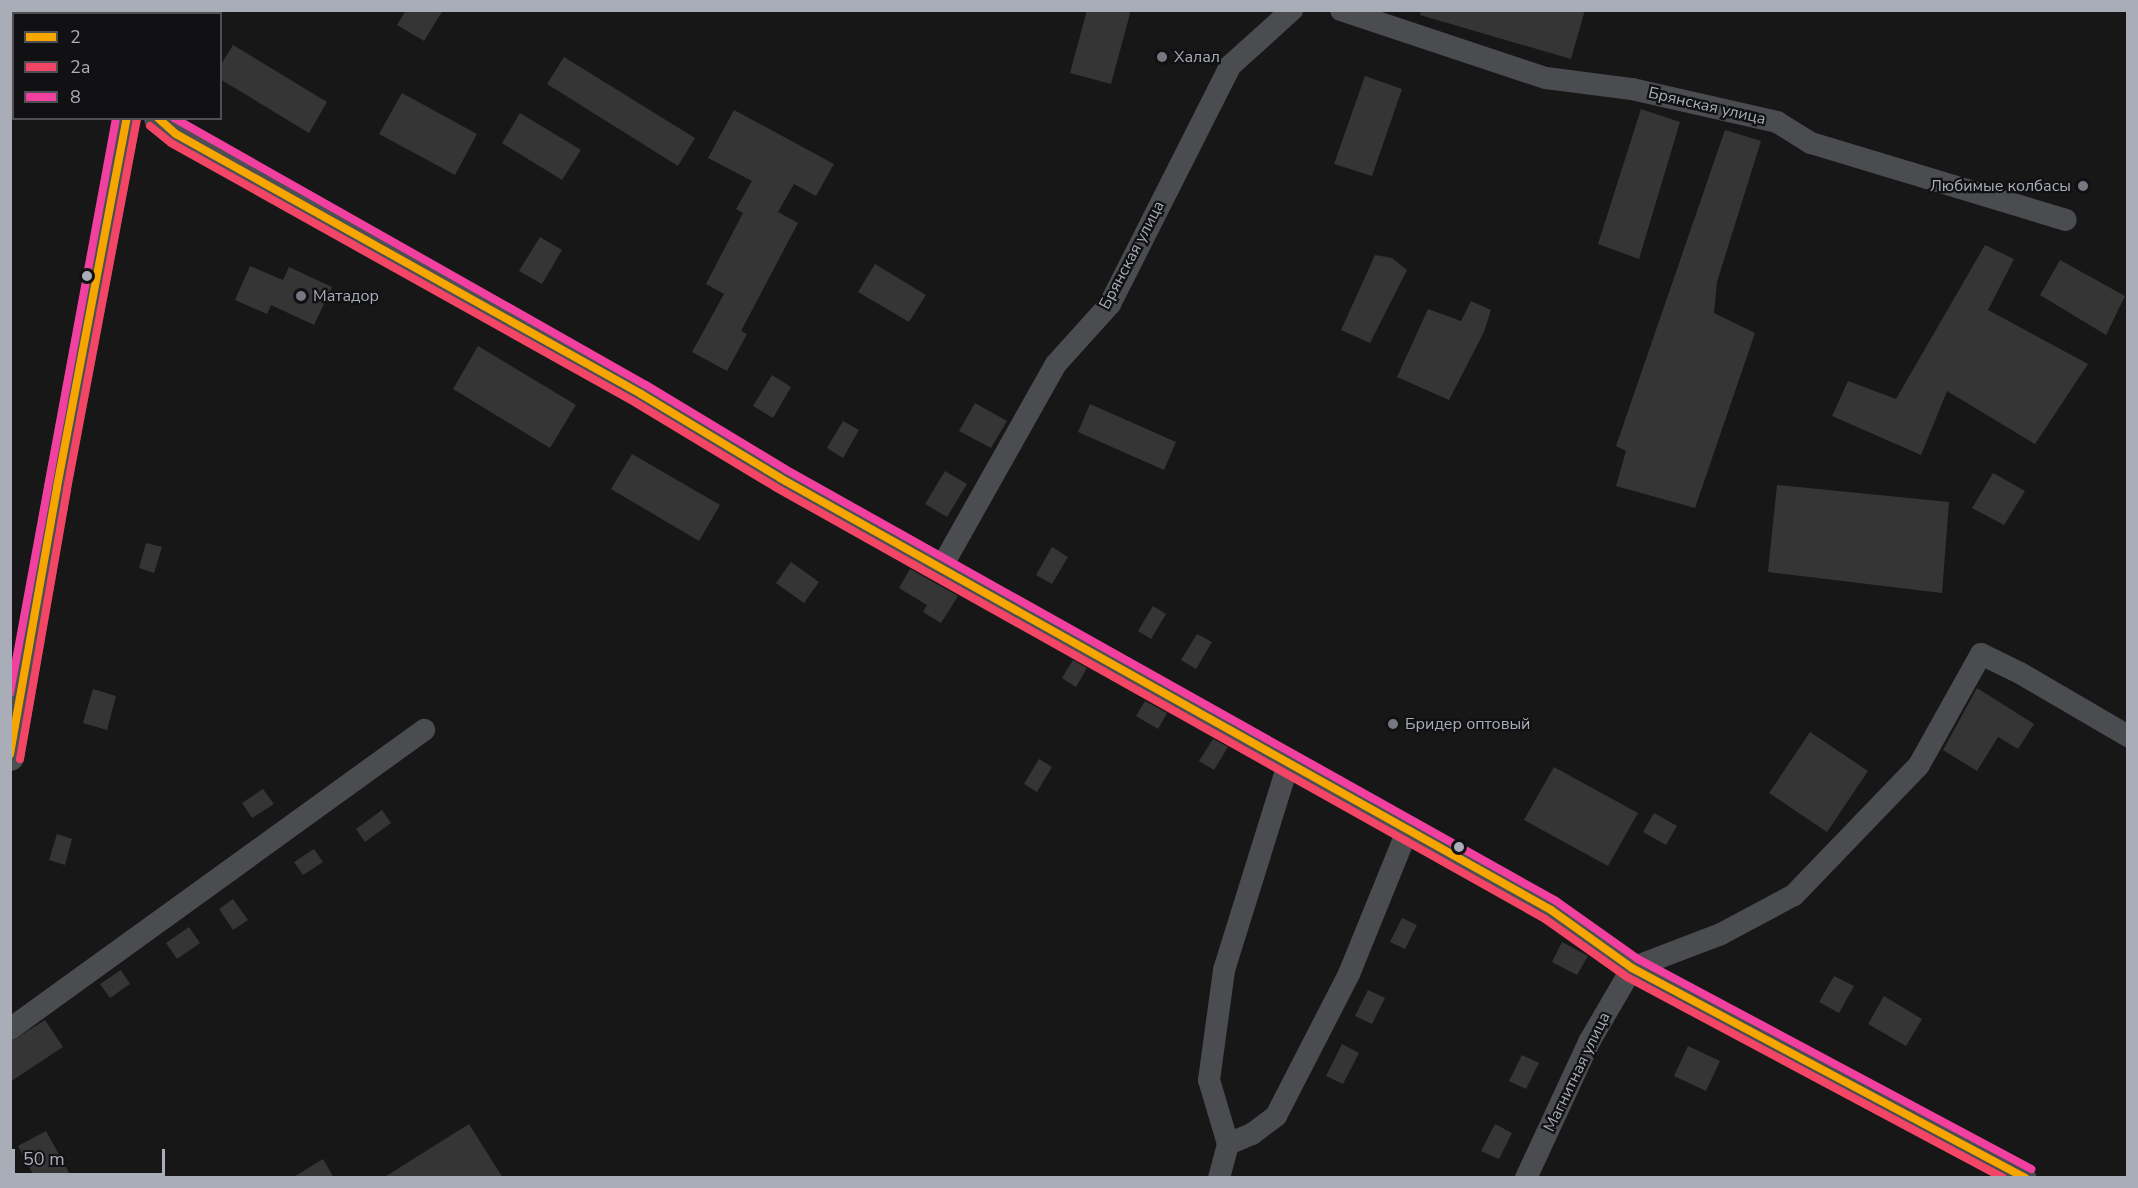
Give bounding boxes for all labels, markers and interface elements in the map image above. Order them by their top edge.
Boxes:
legend [12,12,222,120]
text: 2 [70,25,81,49]
place label: Халал [1174,47,1220,67]
marker: Халал [1155,50,1169,64]
text: 2а [70,55,91,79]
street label: Брянская улица [1646,83,1768,129]
text: 8 [70,85,81,109]
place label: Любимые колбасы [1930,176,2071,196]
marker: Любимые колбасы [2076,179,2090,193]
street label: Брянская улица [1095,198,1169,312]
unlabelled marker [81,270,93,282]
place label: Матадор [313,286,379,306]
marker: Матадор [294,289,308,303]
place label: Бридер оптовый [1405,714,1530,734]
marker: Бридер оптовый [1386,717,1400,731]
unlabelled marker [1453,841,1465,853]
street label: Магнитная улица [1540,1009,1614,1135]
scale bar [15,1137,168,1175]
text: 50 m [23,1147,65,1171]

